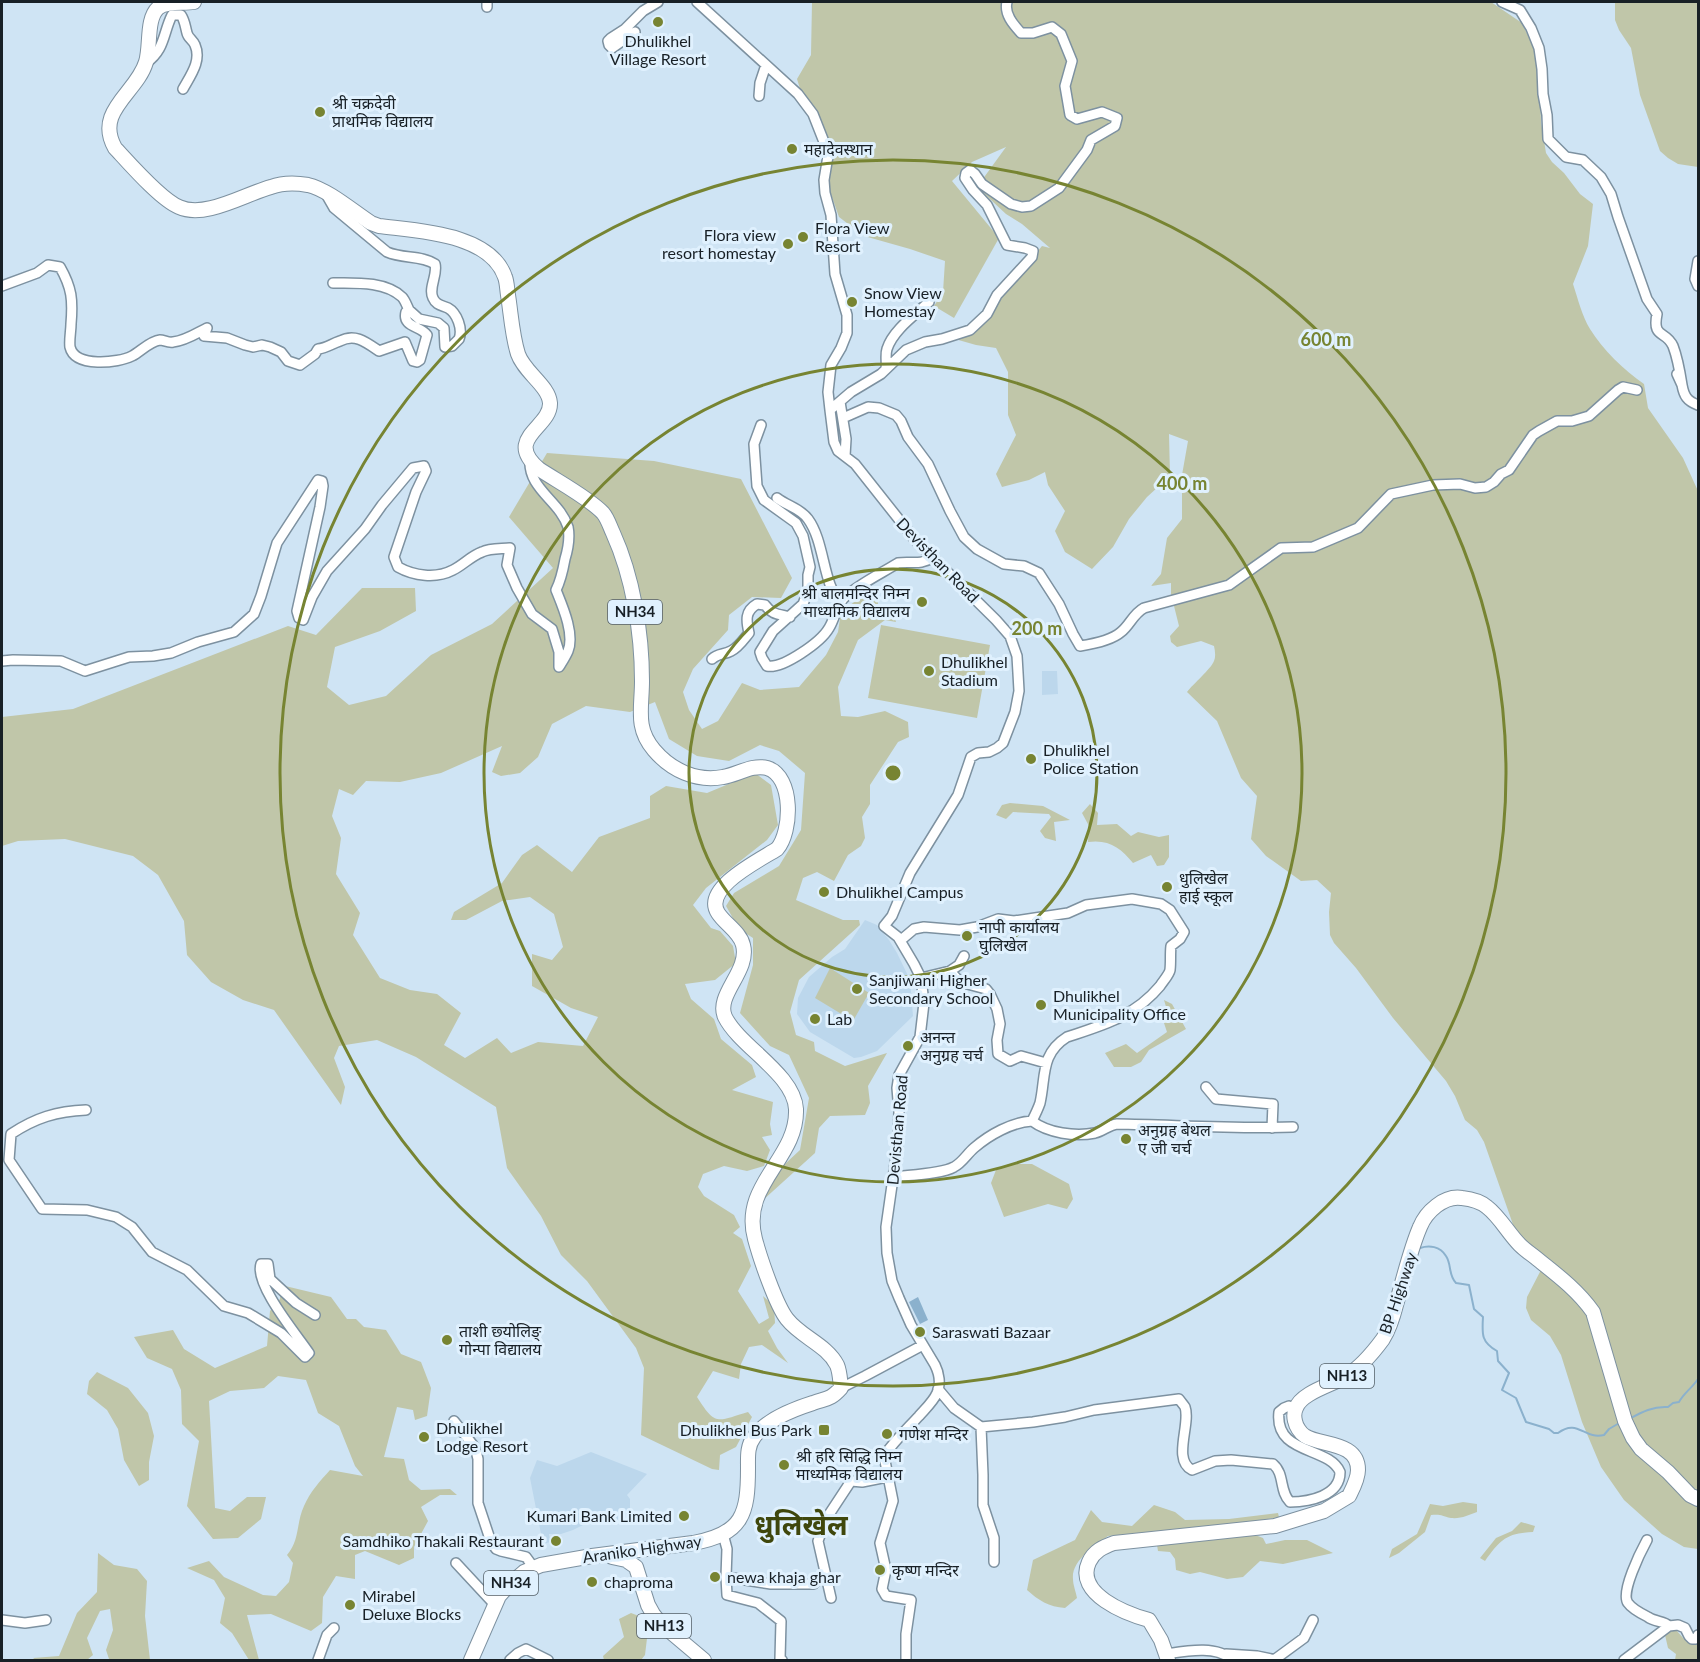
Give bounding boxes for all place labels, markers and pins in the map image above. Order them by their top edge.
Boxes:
marker: Dhulikhel Village Resort [651,15,665,29]
place label: Dhulikhel Village Resort [610,31,706,68]
place label: श्री चक्रदेवी प्राथमिक विद्यालय [332,93,434,130]
marker: श्री चक्रदेवी प्राथमिक विद्यालय [313,105,327,119]
place label: महादेवस्थान [804,139,874,158]
marker: महादेवस्थान [785,142,799,156]
place label: Flora View Resort [815,218,890,255]
place label: Flora view resort homestay [662,225,777,262]
marker: Flora View Resort [796,230,810,244]
marker: Flora view resort homestay [781,237,795,251]
place label: Snow View Homestay [864,283,942,320]
marker: Snow View Homestay [845,295,859,309]
place label: श्री बालमन्दिर निम्न माध्यमिक विद्यालय [801,583,911,620]
marker: श्री बालमन्दिर निम्न माध्यमिक विद्यालय [915,595,929,609]
place label: Dhulikhel Stadium [941,652,1008,689]
marker: Dhulikhel Stadium [922,664,936,678]
place label: Dhulikhel Police Station [1043,740,1139,777]
marker: Dhulikhel Police Station [1024,752,1038,766]
centre of rings [883,763,903,783]
place label: धुलिखेल हाई स्कूल [1179,868,1234,907]
marker: धुलिखेल हाई स्कूल [1160,880,1174,894]
place label: Dhulikhel Campus [836,882,964,901]
marker: Dhulikhel Campus [817,885,831,899]
place label: नापी कार्यालय घुलिखेल [979,917,1060,956]
marker: नापी कार्यालय घुलिखेल [960,929,974,943]
place label: Sanjiwani Higher Secondary School [869,970,993,1007]
marker: Sanjiwani Higher Secondary School [850,982,864,996]
place label: Dhulikhel Municipality Office [1053,986,1186,1023]
marker: Dhulikhel Municipality Office [1034,998,1048,1012]
place label: Lab [827,1009,852,1028]
marker: Lab [808,1012,822,1026]
place label: अनन्त अनुग्रह चर्च [920,1027,984,1066]
marker: अनन्त अनुग्रह चर्च [901,1039,915,1053]
place label: अनुग्रह बेथल ए जी चर्च [1138,1120,1212,1157]
marker: अनुग्रह बेथल ए जी चर्च [1119,1132,1133,1146]
place label: ताशी छ्‍योलिङ् गोन्पा विद्यालय [459,1321,542,1358]
place label: Saraswati Bazaar [932,1322,1051,1341]
marker: Saraswati Bazaar [913,1325,927,1339]
marker: ताशी छ्‍योलिङ् गोन्पा विद्यालय [440,1333,454,1347]
place label: Dhulikhel Lodge Resort [436,1418,528,1455]
place label: Dhulikhel Bus Park [680,1420,813,1439]
marker: Dhulikhel Bus Park [817,1423,831,1437]
place label: गणेश मन्दिर [899,1424,969,1443]
marker: गणेश मन्दिर [880,1427,894,1441]
marker: Dhulikhel Lodge Resort [417,1430,431,1444]
place label: श्री हरि सिद्धि निम्न माध्यमिक विद्यालय [796,1446,903,1483]
marker: श्री हरि सिद्धि निम्न माध्यमिक विद्यालय [777,1458,791,1472]
place label: Kumari Bank Limited [527,1506,672,1525]
marker: Kumari Bank Limited [677,1509,691,1523]
place label: Samdhiko Thakali Restaurant [343,1531,544,1550]
marker: Samdhiko Thakali Restaurant [549,1534,563,1548]
place label: कृष्ण मन्दिर [892,1560,959,1581]
marker: कृष्ण मन्दिर [873,1563,887,1577]
place label: newa khaja ghar [727,1567,841,1586]
marker: newa khaja ghar [708,1570,722,1584]
place label: chaproma [604,1572,673,1591]
marker: chaproma [585,1575,599,1589]
place label: Mirabel Deluxe Blocks [362,1586,461,1623]
marker: Mirabel Deluxe Blocks [343,1598,357,1612]

